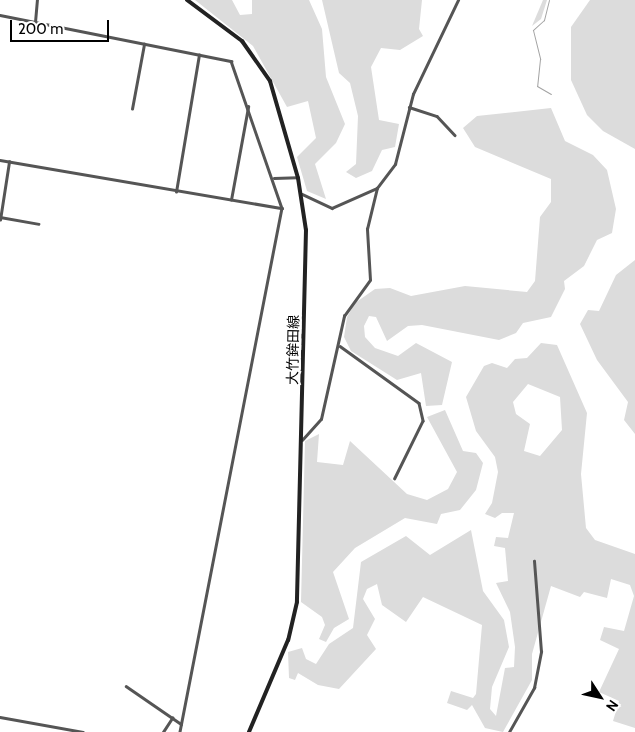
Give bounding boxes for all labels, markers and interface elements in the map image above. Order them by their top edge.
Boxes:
scale bar [12,10,111,42]
text: 200 m [18,20,63,38]
street label: 大竹鉾田線 [284,315,302,385]
north arrow [575,672,625,722]
text: N [602,696,623,715]

